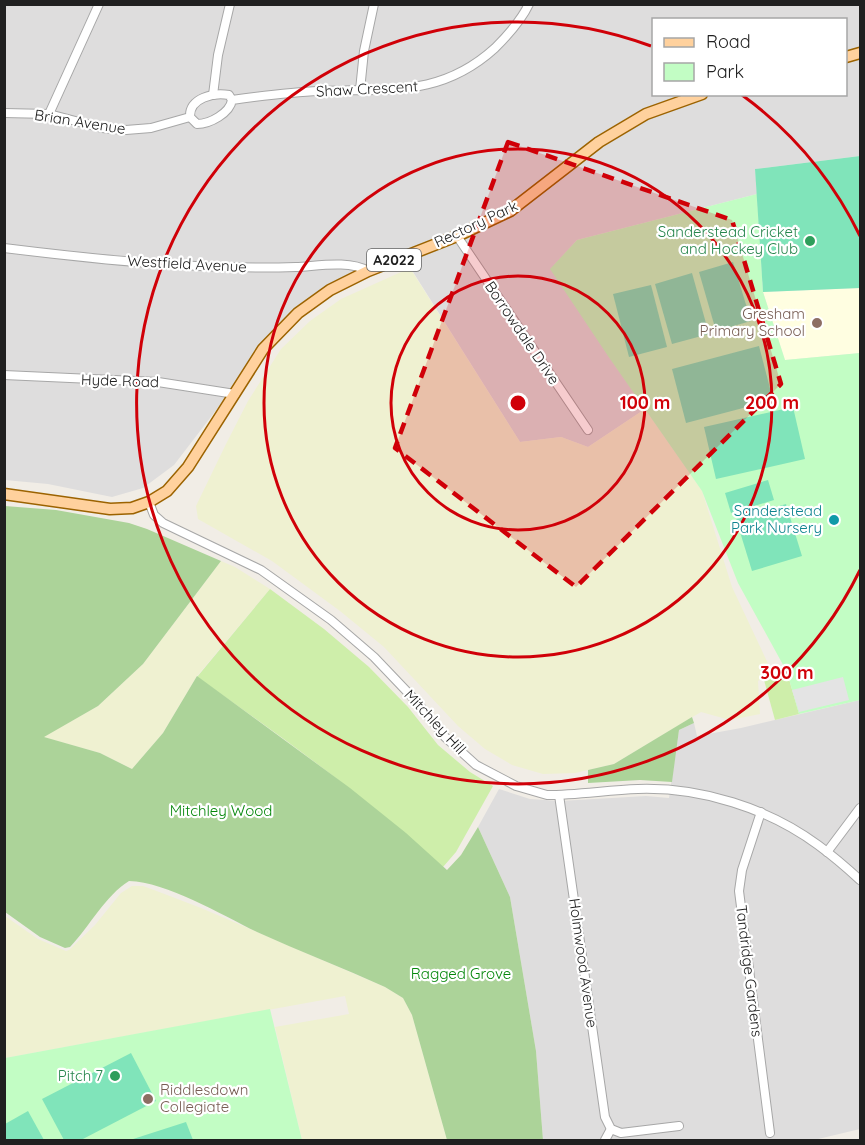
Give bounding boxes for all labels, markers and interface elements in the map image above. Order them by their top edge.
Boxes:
legend [652,18,847,96]
text: Road [706,30,751,53]
text: Park [706,60,744,83]
street label: Shaw Crescent [316,76,418,101]
street label: Brian Avenue [33,105,127,138]
street label: Rectory Park [431,196,521,251]
place label: Sanderstead Cricket and Hockey Club [658,222,798,258]
marker: Sanderstead Cricket and Hockey Club [803,234,817,248]
road number: A2022 [367,249,421,271]
street label: Westfield Avenue [127,251,247,276]
street label: Borrowdale Drive [481,277,564,388]
place label: Gresham Primary School [700,304,805,340]
marker: Gresham Primary School [810,316,824,330]
street label: Hyde Road [81,370,159,391]
text: 100 m [620,391,670,414]
text: 200 m [745,391,799,414]
centre of rings [508,393,528,413]
place label: Sanderstead Park Nursery [731,501,822,537]
marker: Sanderstead Park Nursery [827,513,841,527]
text: 300 m [760,661,814,684]
street label: Mitchley Hill [400,685,470,758]
park label: Mitchley Wood [170,801,272,820]
street label: Holmwood Avenue [565,897,602,1029]
street label: Tandridge Gardens [732,904,767,1038]
park label: Ragged Grove [411,964,511,983]
place label: Pitch 7 [58,1066,103,1085]
marker: Pitch 7 [108,1069,122,1083]
place label: Riddlesdown Collegiate [160,1080,248,1116]
marker: Riddlesdown Collegiate [141,1092,155,1106]

